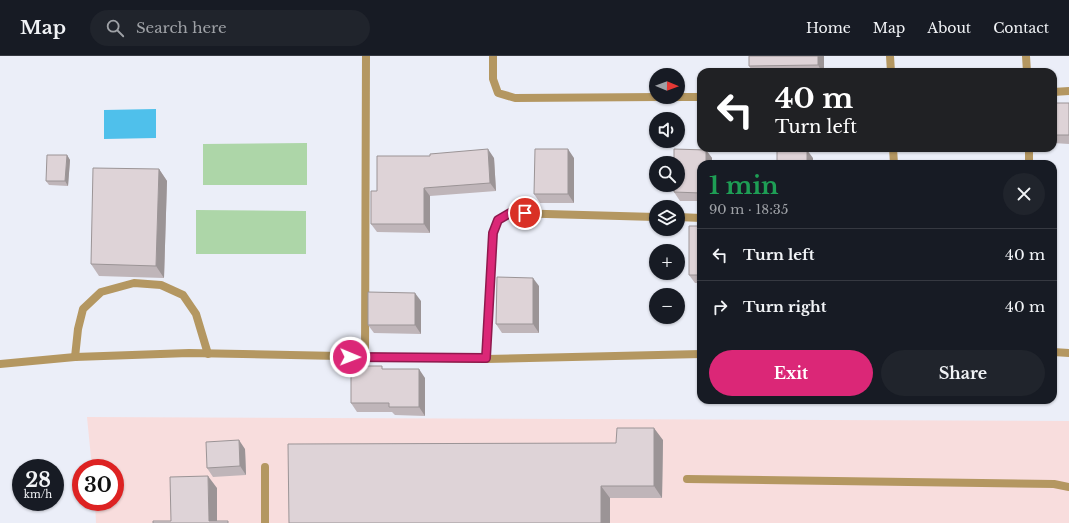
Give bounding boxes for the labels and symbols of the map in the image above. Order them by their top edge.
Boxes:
north arrow [649,68,685,104]
pin [508,196,542,230]
position arrow [329,336,371,378]
speed limit sign: 30 [72,459,124,511]

